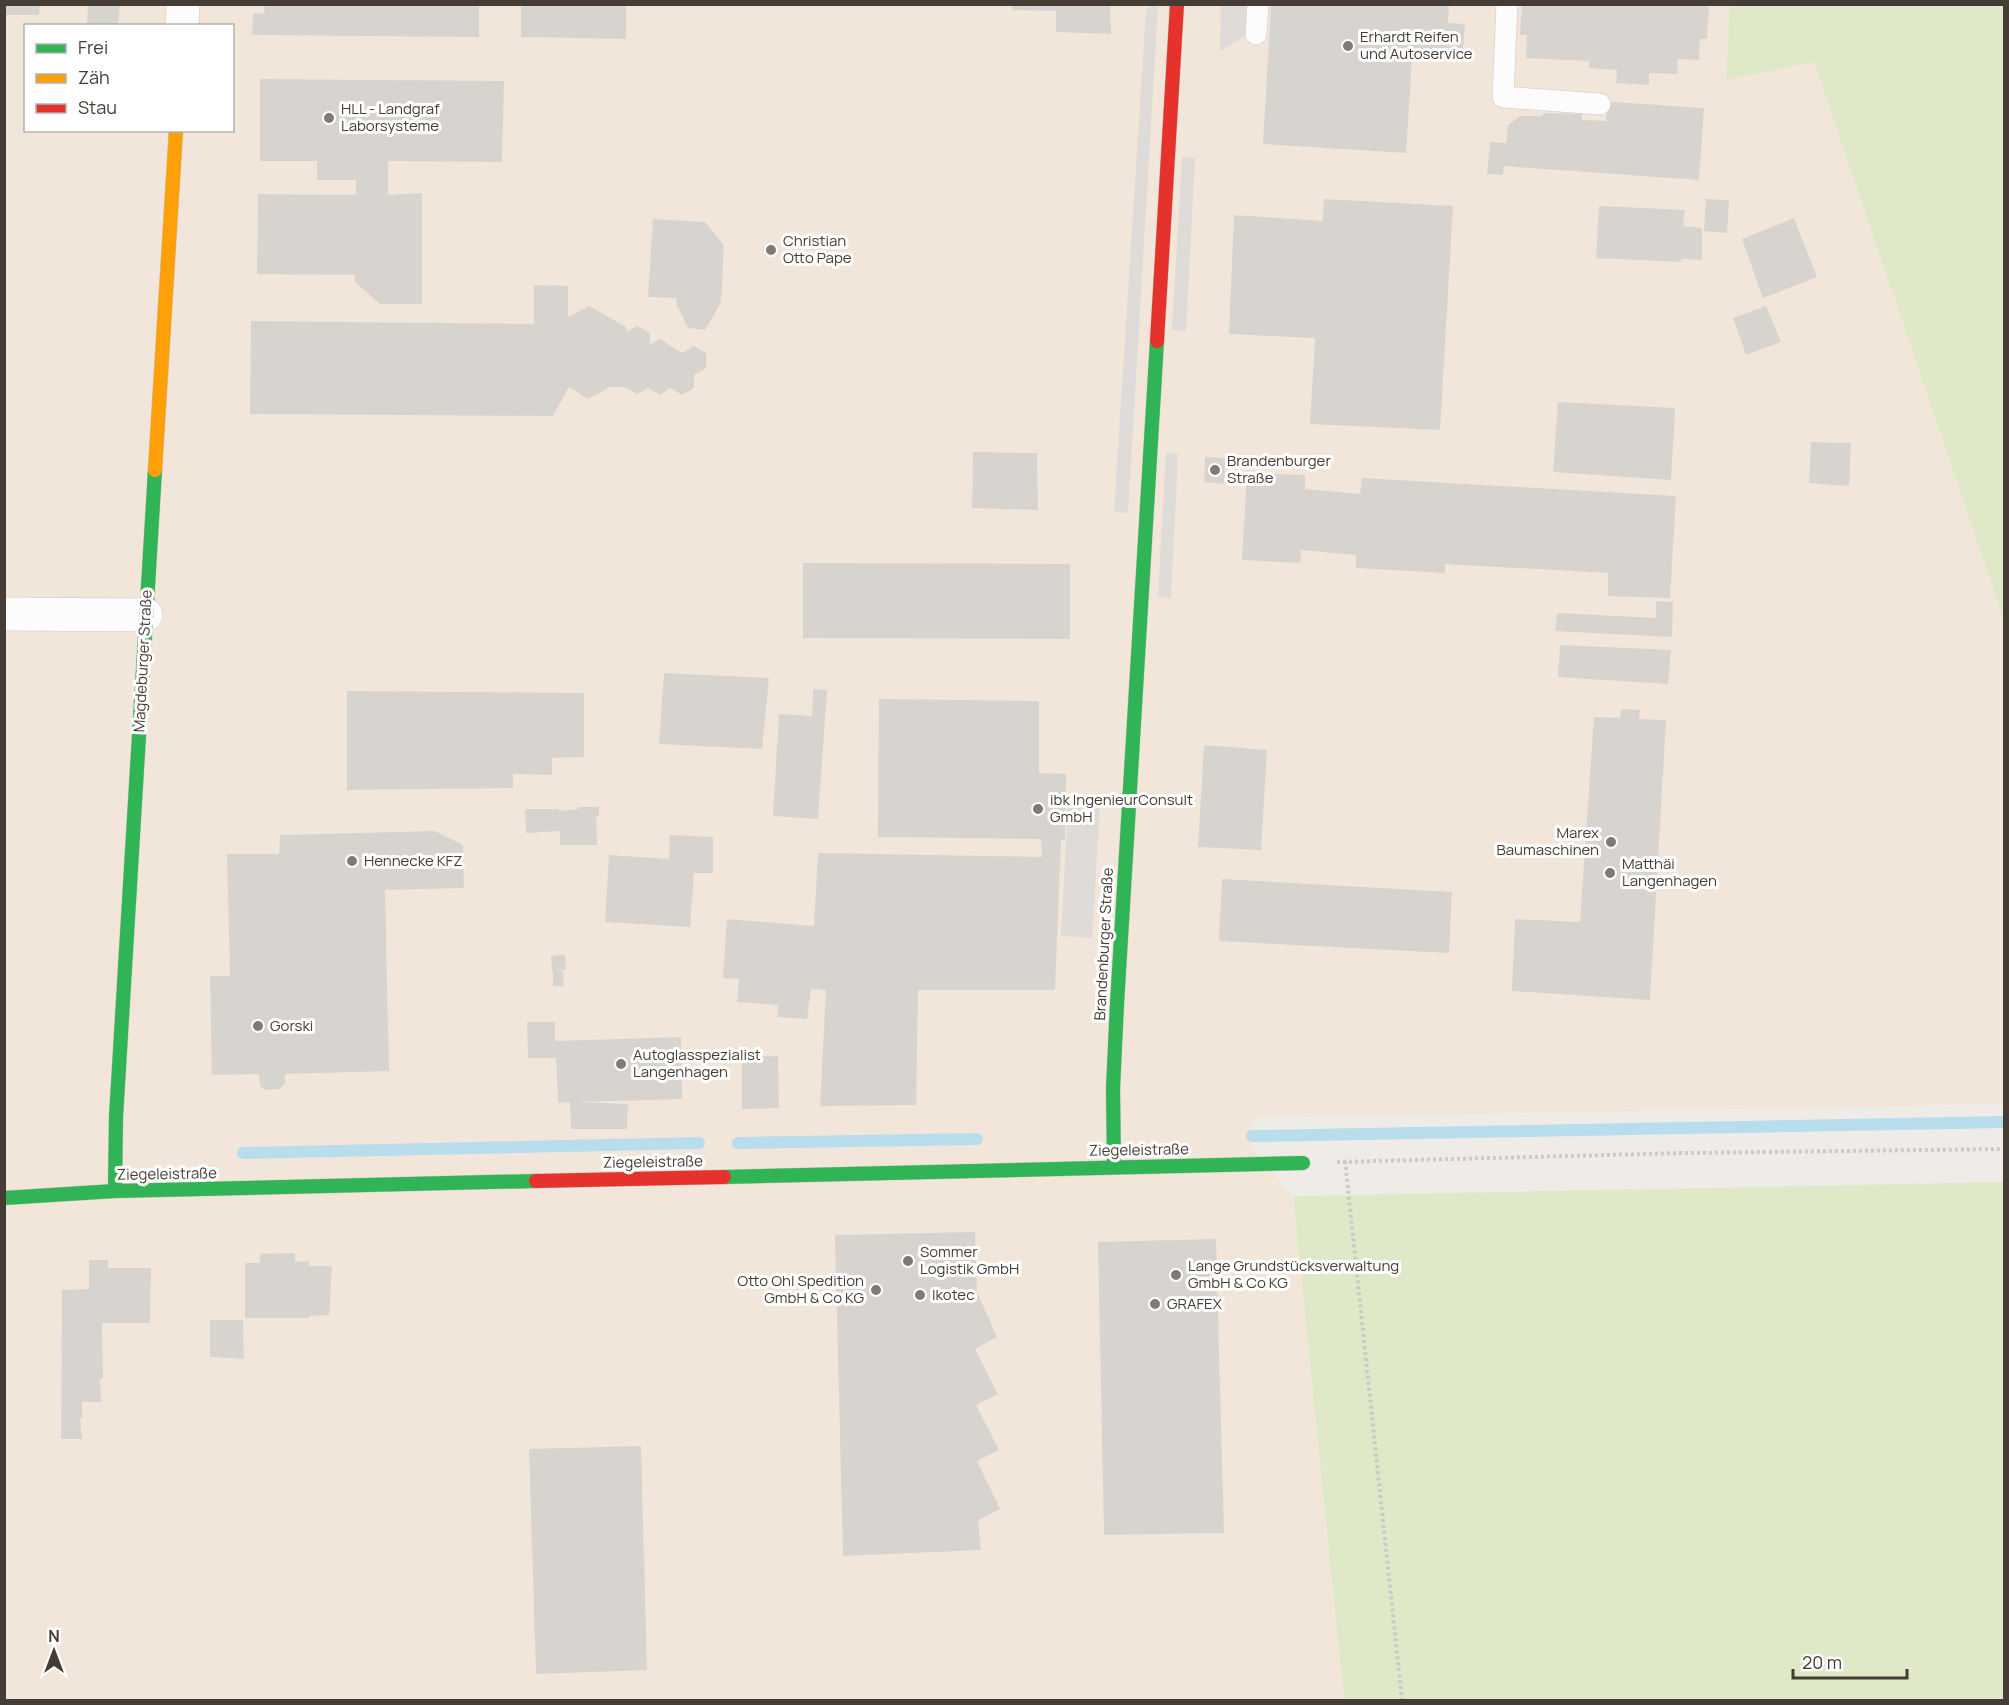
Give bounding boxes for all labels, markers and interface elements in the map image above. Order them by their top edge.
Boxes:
legend [24,24,234,132]
place label: Erhardt Reifen und Autoservice [1360,26,1473,64]
text: Frei [78,35,108,59]
marker: Erhardt Reifen und Autoservice [1341,39,1355,53]
text: Zäh [78,65,110,89]
text: Stau [78,95,117,119]
place label: HLL - Landgraf Laborsysteme [341,98,440,136]
marker: HLL - Landgraf Laborsysteme [322,111,336,125]
place label: Christian Otto Pape [783,230,852,268]
marker: Christian Otto Pape [764,243,778,257]
place label: Brandenburger Straße [1227,450,1331,488]
marker: Brandenburger Straße [1208,463,1222,477]
street label: Magdeburger Straße [128,589,157,733]
place label: ibk IngenieurConsult GmbH [1050,789,1193,827]
marker: ibk IngenieurConsult GmbH [1031,802,1045,816]
place label: Marex Baumaschinen [1497,822,1599,860]
marker: Marex Baumaschinen [1604,835,1618,849]
place label: Hennecke KFZ [364,850,462,871]
place label: Matthäi Langenhagen [1622,853,1717,891]
marker: Hennecke KFZ [345,854,359,868]
marker: Matthäi Langenhagen [1603,866,1617,880]
street label: Brandenburger Straße [1089,867,1118,1021]
place label: Gorski [270,1015,313,1036]
marker: Gorski [251,1019,265,1033]
place label: Autoglasspezialist Langenhagen [633,1044,761,1082]
marker: Autoglasspezialist Langenhagen [614,1057,628,1071]
street label: Ziegeleistraße [1089,1138,1189,1161]
street label: Ziegeleistraße [603,1150,703,1173]
street label: Ziegeleistraße [117,1162,217,1185]
place label: Sommer Logistik GmbH [920,1241,1019,1279]
marker: Sommer Logistik GmbH [901,1254,915,1268]
place label: Lange Grundstücksverwaltung GmbH & Co KG [1188,1255,1399,1293]
marker: Lange Grundstücksverwaltung GmbH & Co KG [1169,1268,1183,1282]
place label: Otto Ohl Spedition GmbH & Co KG [737,1270,864,1308]
marker: Otto Ohl Spedition GmbH & Co KG [869,1283,883,1297]
place label: Ikotec [932,1284,974,1305]
marker: Ikotec [913,1288,927,1302]
place label: GRAFEX [1167,1293,1222,1314]
marker: GRAFEX [1148,1297,1162,1311]
north arrow [24,1621,84,1681]
text: N [48,1625,60,1647]
scale bar [1793,1642,1907,1680]
text: 20 m [1802,1650,1842,1674]

